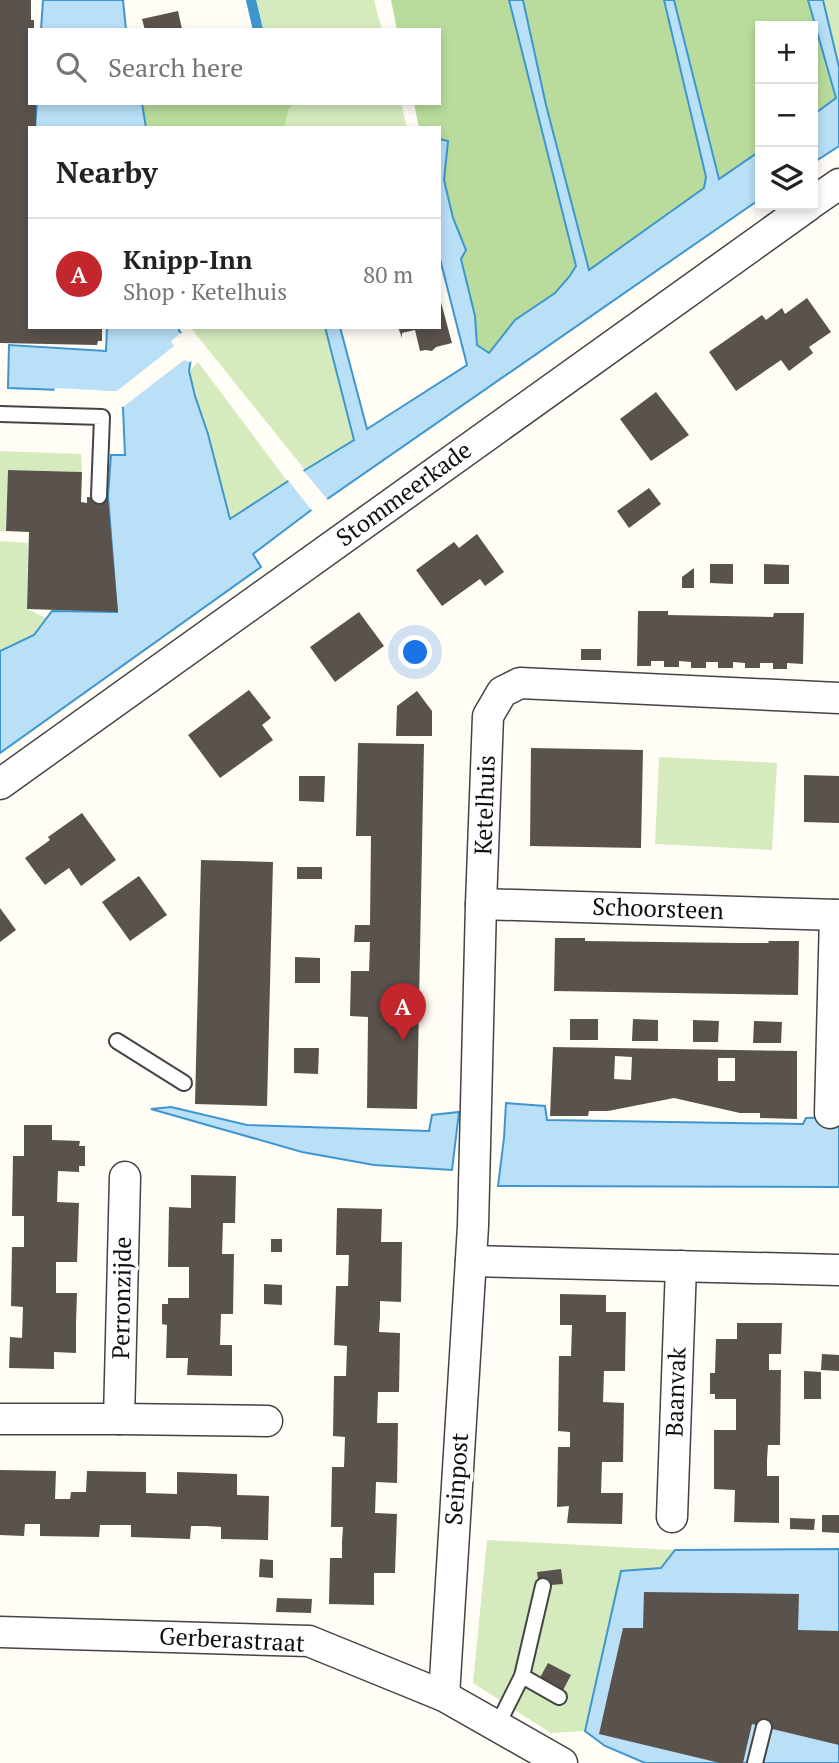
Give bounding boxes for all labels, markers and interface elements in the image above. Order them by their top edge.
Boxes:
map controls [755,21,818,210]
button: + [755,21,818,84]
search box [28,28,441,105]
icon: search [52,48,90,86]
text: Search here [108,50,243,84]
button: − [755,84,818,147]
button: layers [755,147,818,210]
text: Nearby [56,152,158,192]
text: Knipp-Inn [123,242,252,276]
text: A [71,259,87,290]
text: 80 m [363,259,413,290]
text: Shop · Ketelhuis [123,276,287,307]
street label: Stommeerkade [329,433,477,553]
your location [398,635,432,669]
street label: Ketelhuis [466,754,502,856]
street label: Schoorsteen [592,890,724,926]
pin: A [380,983,426,1041]
street label: Perronzijde [104,1236,138,1360]
street label: Baanvak [657,1346,693,1437]
street label: Seinpost [437,1432,475,1526]
street label: Gerberastraat [158,1619,306,1659]

